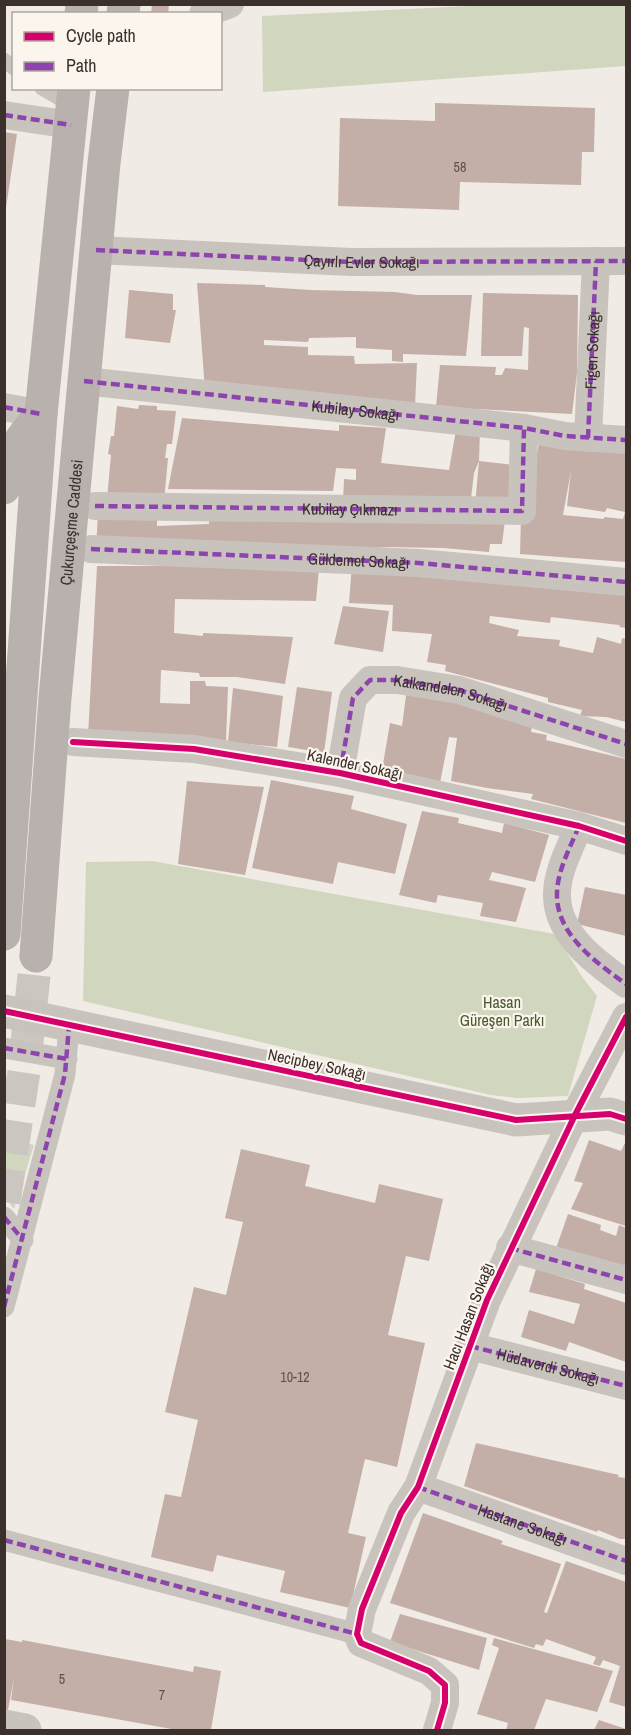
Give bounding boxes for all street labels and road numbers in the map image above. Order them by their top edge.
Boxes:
street label: Çayırlı Evler Sokağı [303,249,420,273]
street label: Figen Sokağı [579,311,605,390]
street label: Kubilay Sokağı [310,394,401,426]
street label: Çukurçeşme Caddesi [54,459,88,586]
street label: Kubilay Çıkmazı [302,497,398,521]
street label: Güldemet Sokağı [308,547,410,574]
street label: Kalkandelen Sokağı [392,669,511,716]
street label: Kalender Sokağı [305,743,405,785]
street label: Necipbey Sokağı [266,1043,368,1085]
street label: Hacı Hasan Sokağı [437,1259,499,1373]
street label: Hüdaverdi Sokağı [495,1342,602,1390]
street label: Hastane Sokağı [475,1498,570,1550]

